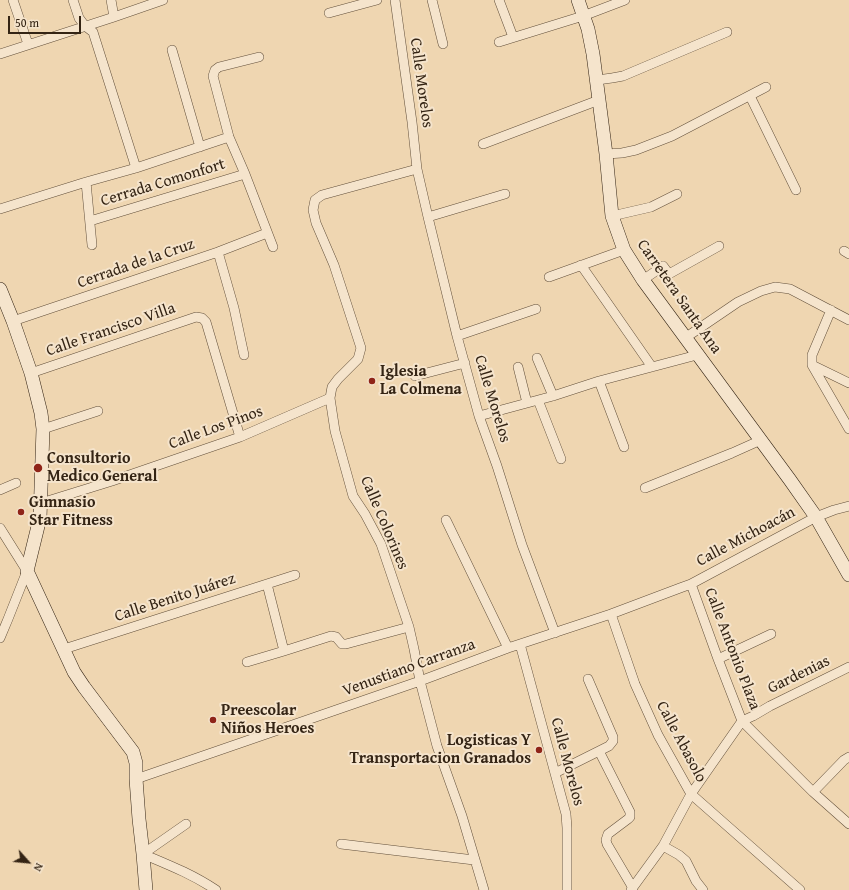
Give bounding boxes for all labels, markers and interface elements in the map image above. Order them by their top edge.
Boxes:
scale bar [10,8,83,34]
text: 50 m [15,14,39,31]
street label: Calle Morelos [405,37,437,129]
street label: Cerrada Comonfort [98,155,228,211]
street label: Cerrada de la Cruz [75,235,197,293]
street label: Carretera Santa Ana [632,236,726,358]
street label: Calle Francisco Villa [44,299,178,361]
street label: Calle Morelos [470,353,514,445]
place label: Iglesia La Colmena [380,362,462,400]
marker: Iglesia La Colmena [367,376,377,386]
street label: Calle Los Pinos [166,402,266,454]
place label: Consultorio Medico General [47,449,157,487]
marker: Consultorio Medico General [32,462,44,474]
street label: Calle Colorines [356,473,412,573]
place label: Gimnasio Star Fitness [29,493,113,531]
street label: Calle Michoacán [693,503,799,571]
marker: Gimnasio Star Fitness [16,507,26,517]
street label: Calle Benito Juárez [112,569,238,627]
street label: Calle Antonio Plaza [700,585,764,713]
street label: Venustiano Carranza [340,635,478,701]
street label: Gardenias [765,652,833,698]
street label: Calle Abasolo [652,698,710,786]
place label: Preescolar Niños Heroes [221,701,314,739]
marker: Preescolar Niños Heroes [208,715,218,725]
street label: Calle Morelos [546,716,588,808]
place label: Logisticas Y Transportacion Granados [349,731,531,769]
marker: Logisticas Y Transportacion Granados [534,745,544,755]
north arrow [8,842,48,882]
text: N [30,861,47,874]

